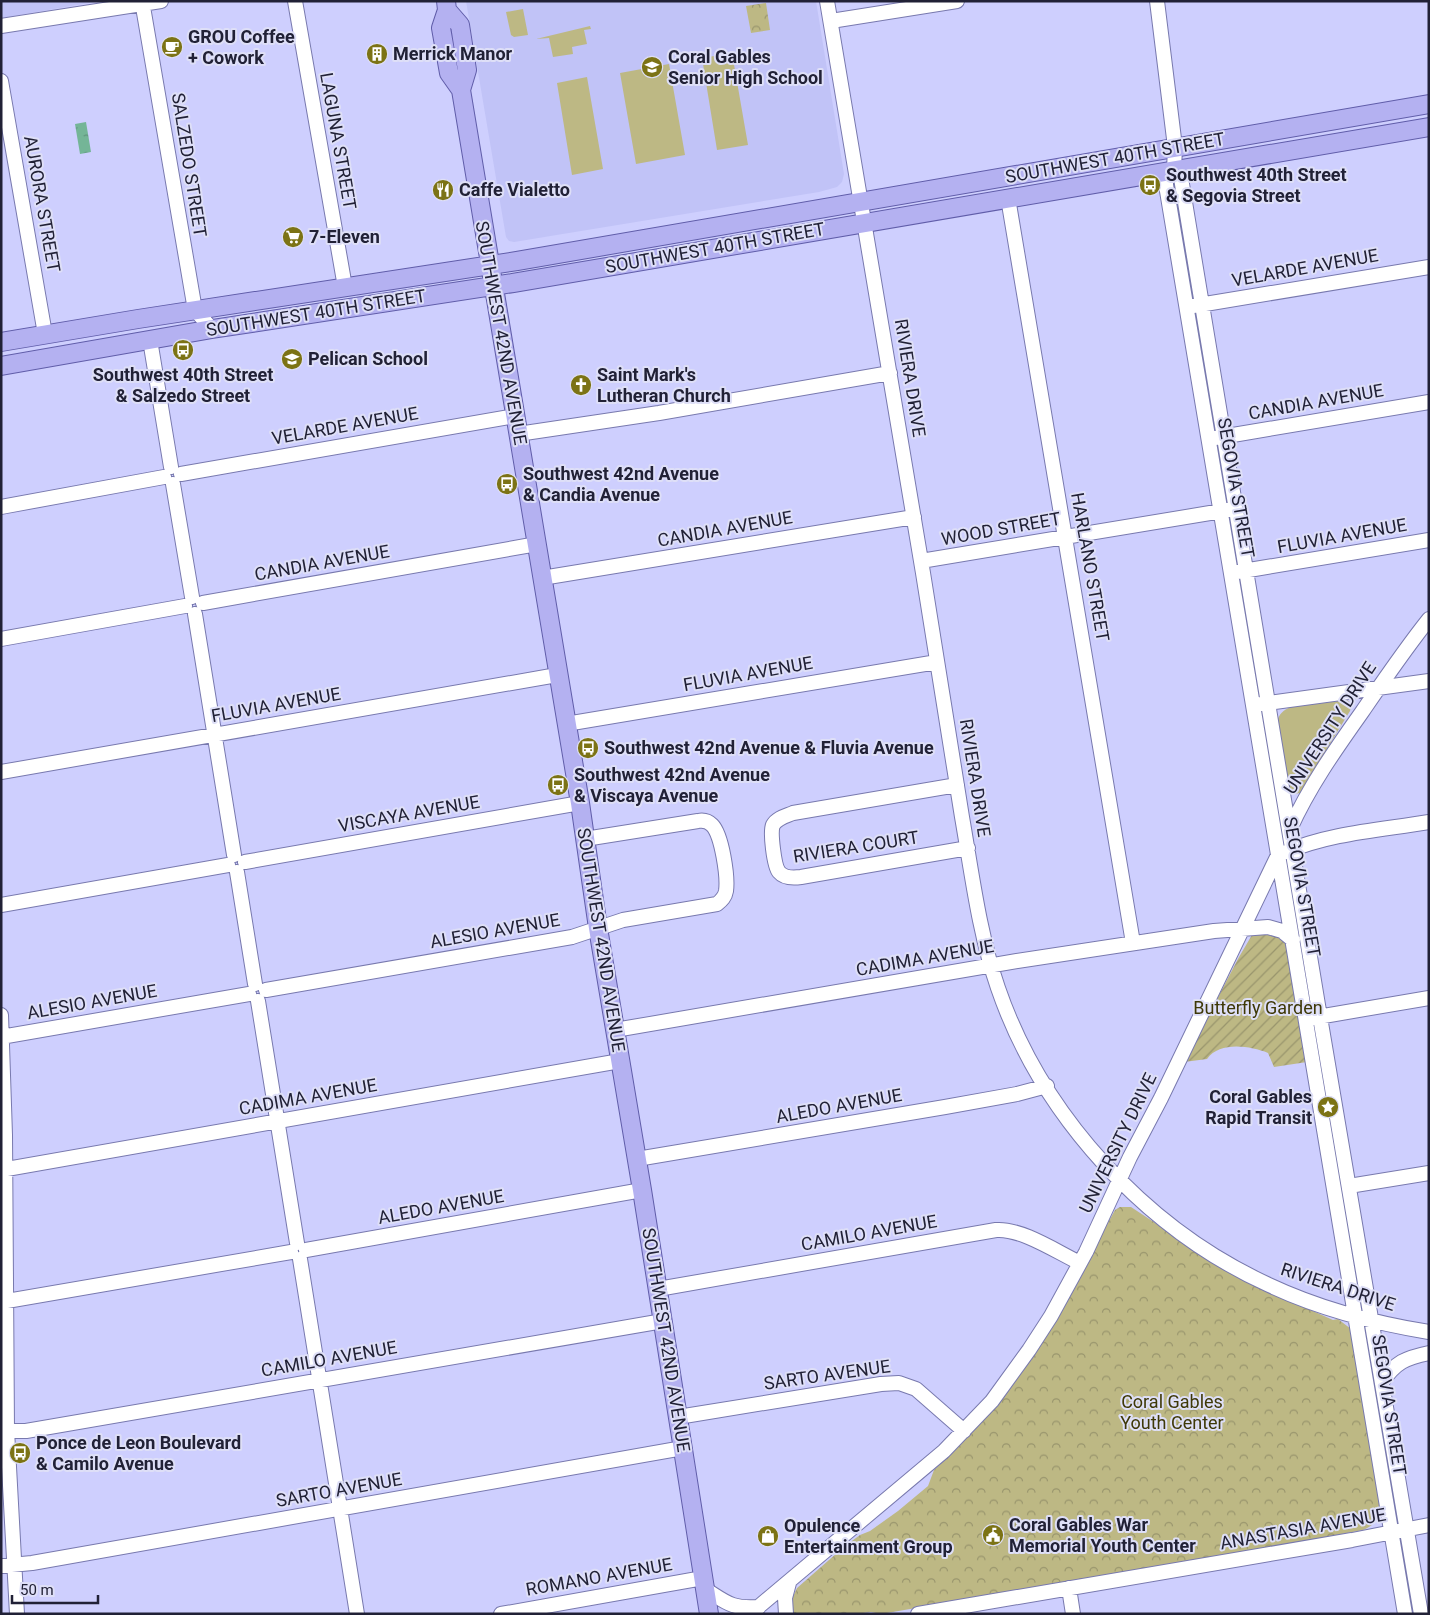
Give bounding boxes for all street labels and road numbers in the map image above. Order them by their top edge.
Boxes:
street label: LAGUNA STREET [316,71,361,211]
street label: SALZEDO STREET [168,91,211,239]
street label: SOUTHWEST 40TH STREET [1004,128,1226,187]
street label: AURORA STREET [20,134,65,274]
street label: SOUTHWEST 40TH STREET [604,218,826,277]
street label: SOUTHWEST 42ND AVENUE [471,219,532,446]
street label: VELARDE AVENUE [1230,244,1380,291]
street label: SOUTHWEST 40TH STREET [205,285,428,340]
street label: RIVIERA DRIVE [891,317,930,439]
street label: CANDIA AVENUE [1247,379,1385,424]
street label: VELARDE AVENUE [270,402,420,449]
street label: SEGOVIA STREET [1214,416,1259,560]
street label: HARLANO STREET [1067,491,1114,643]
street label: CANDIA AVENUE [656,506,794,551]
street label: WOOD STREET [940,508,1063,549]
street label: FLUVIA AVENUE [1276,514,1408,557]
street label: CANDIA AVENUE [253,540,391,585]
street label: FLUVIA AVENUE [682,652,814,695]
street label: UNIVERSITY DRIVE [1279,658,1380,798]
street label: FLUVIA AVENUE [210,683,342,726]
street label: RIVIERA DRIVE [956,717,995,839]
street label: VISCAYA AVENUE [337,791,481,836]
street label: SEGOVIA STREET [1280,815,1325,959]
street label: SOUTHWEST 42ND AVENUE [573,826,630,1054]
street label: RIVIERA COURT [792,826,920,867]
street label: ALESIO AVENUE [428,909,561,952]
street label: CADIMA AVENUE [854,935,996,980]
street label: ALESIO AVENUE [25,980,158,1023]
street label: UNIVERSITY DRIVE [1075,1069,1161,1216]
street label: CADIMA AVENUE [237,1074,379,1119]
street label: ALEDO AVENUE [774,1084,904,1127]
street label: ALEDO AVENUE [376,1185,506,1228]
street label: CAMILO AVENUE [799,1210,938,1255]
street label: SOUTHWEST 42ND AVENUE [638,1226,695,1454]
street label: RIVIERA DRIVE [1278,1258,1398,1315]
street label: SEGOVIA STREET [1368,1333,1411,1477]
street label: CAMILO AVENUE [259,1336,398,1381]
street label: SARTO AVENUE [762,1355,892,1394]
street label: SARTO AVENUE [274,1468,404,1511]
street label: ANASTASIA AVENUE [1218,1504,1388,1553]
street label: ROMANO AVENUE [524,1553,674,1600]

